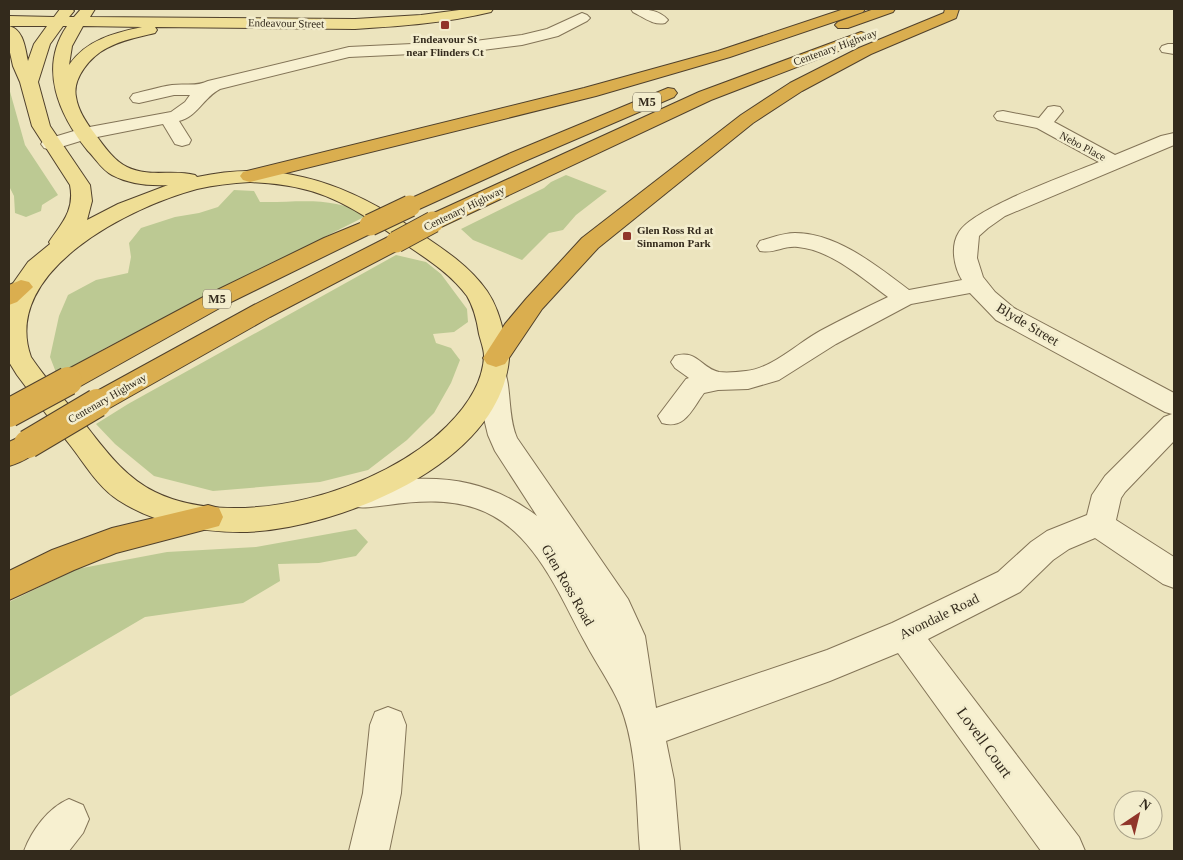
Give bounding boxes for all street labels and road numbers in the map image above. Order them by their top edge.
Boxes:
street label: Endeavour Street [248,16,324,30]
street label: Centenary Highway [791,26,879,68]
road number: M5 [633,92,661,111]
street label: Nebo Place [1058,129,1108,163]
street label: Centenary Highway [422,183,507,233]
road number: M5 [203,290,231,308]
street label: Blyde Street [994,300,1062,349]
street label: Centenary Highway [66,370,149,425]
street label: Glen Ross Road [538,542,597,628]
street label: Avondale Road [897,591,981,642]
street label: Lovell Court [954,704,1016,781]

